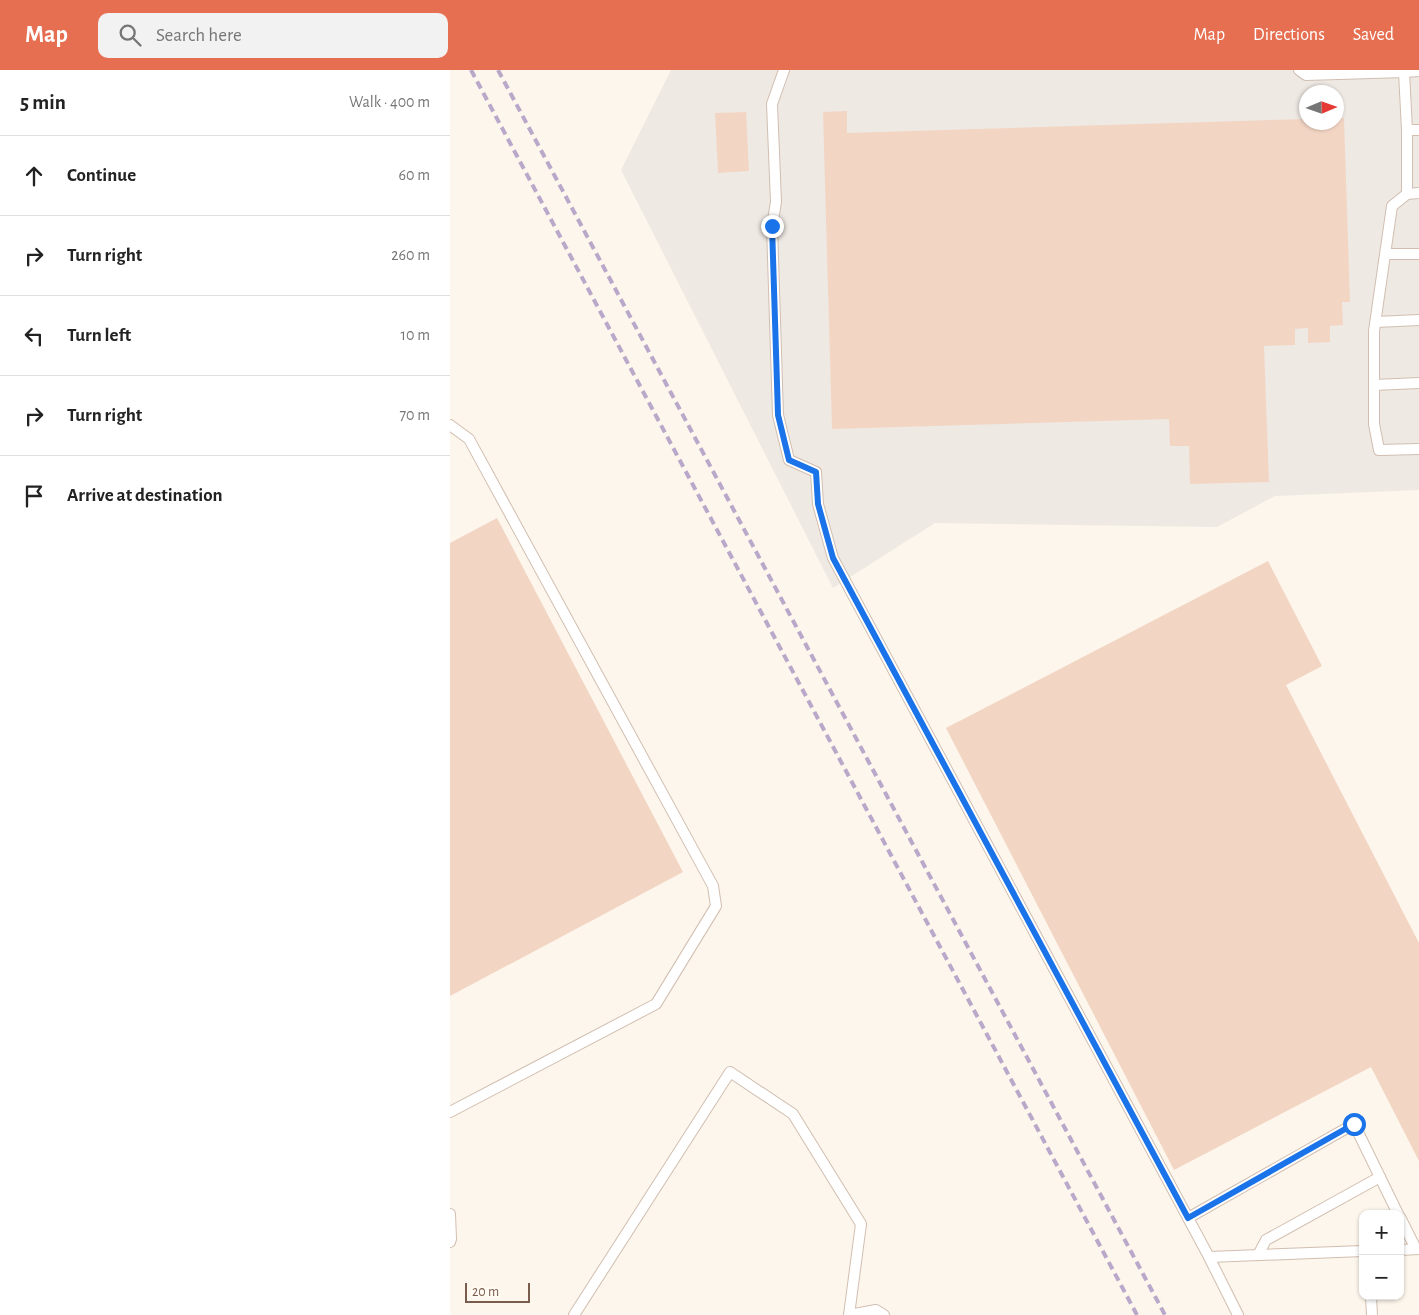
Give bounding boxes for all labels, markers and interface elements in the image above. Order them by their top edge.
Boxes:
search box [98,13,448,58]
icon: search [116,21,144,49]
text: Map [25,23,68,47]
text: Search here [156,26,242,45]
text: Map [1194,26,1225,44]
text: Directions [1253,26,1325,44]
text: Saved [1353,26,1394,44]
north arrow [1299,85,1344,130]
text: 5 min [20,92,66,113]
text: Walk · 400 m [349,94,430,110]
icon: ahead [20,162,48,190]
text: Continue [67,166,136,185]
text: 60 m [399,167,430,183]
route end [761,215,784,238]
icon: right [20,242,48,270]
text: Turn right [67,246,142,265]
text: 260 m [391,247,430,263]
icon: left [20,322,48,350]
text: Turn left [67,326,131,345]
text: 10 m [401,327,430,343]
icon: right [20,402,48,430]
text: Turn right [67,406,142,425]
text: 70 m [399,407,430,423]
icon: arrive [20,482,48,510]
text: Arrive at destination [67,486,223,505]
route start [1343,1113,1366,1136]
map controls [1359,1210,1404,1300]
button: + [1359,1210,1404,1255]
button: − [1359,1255,1404,1300]
scale bar [465,1280,530,1303]
text: 20 m [472,1285,499,1299]

